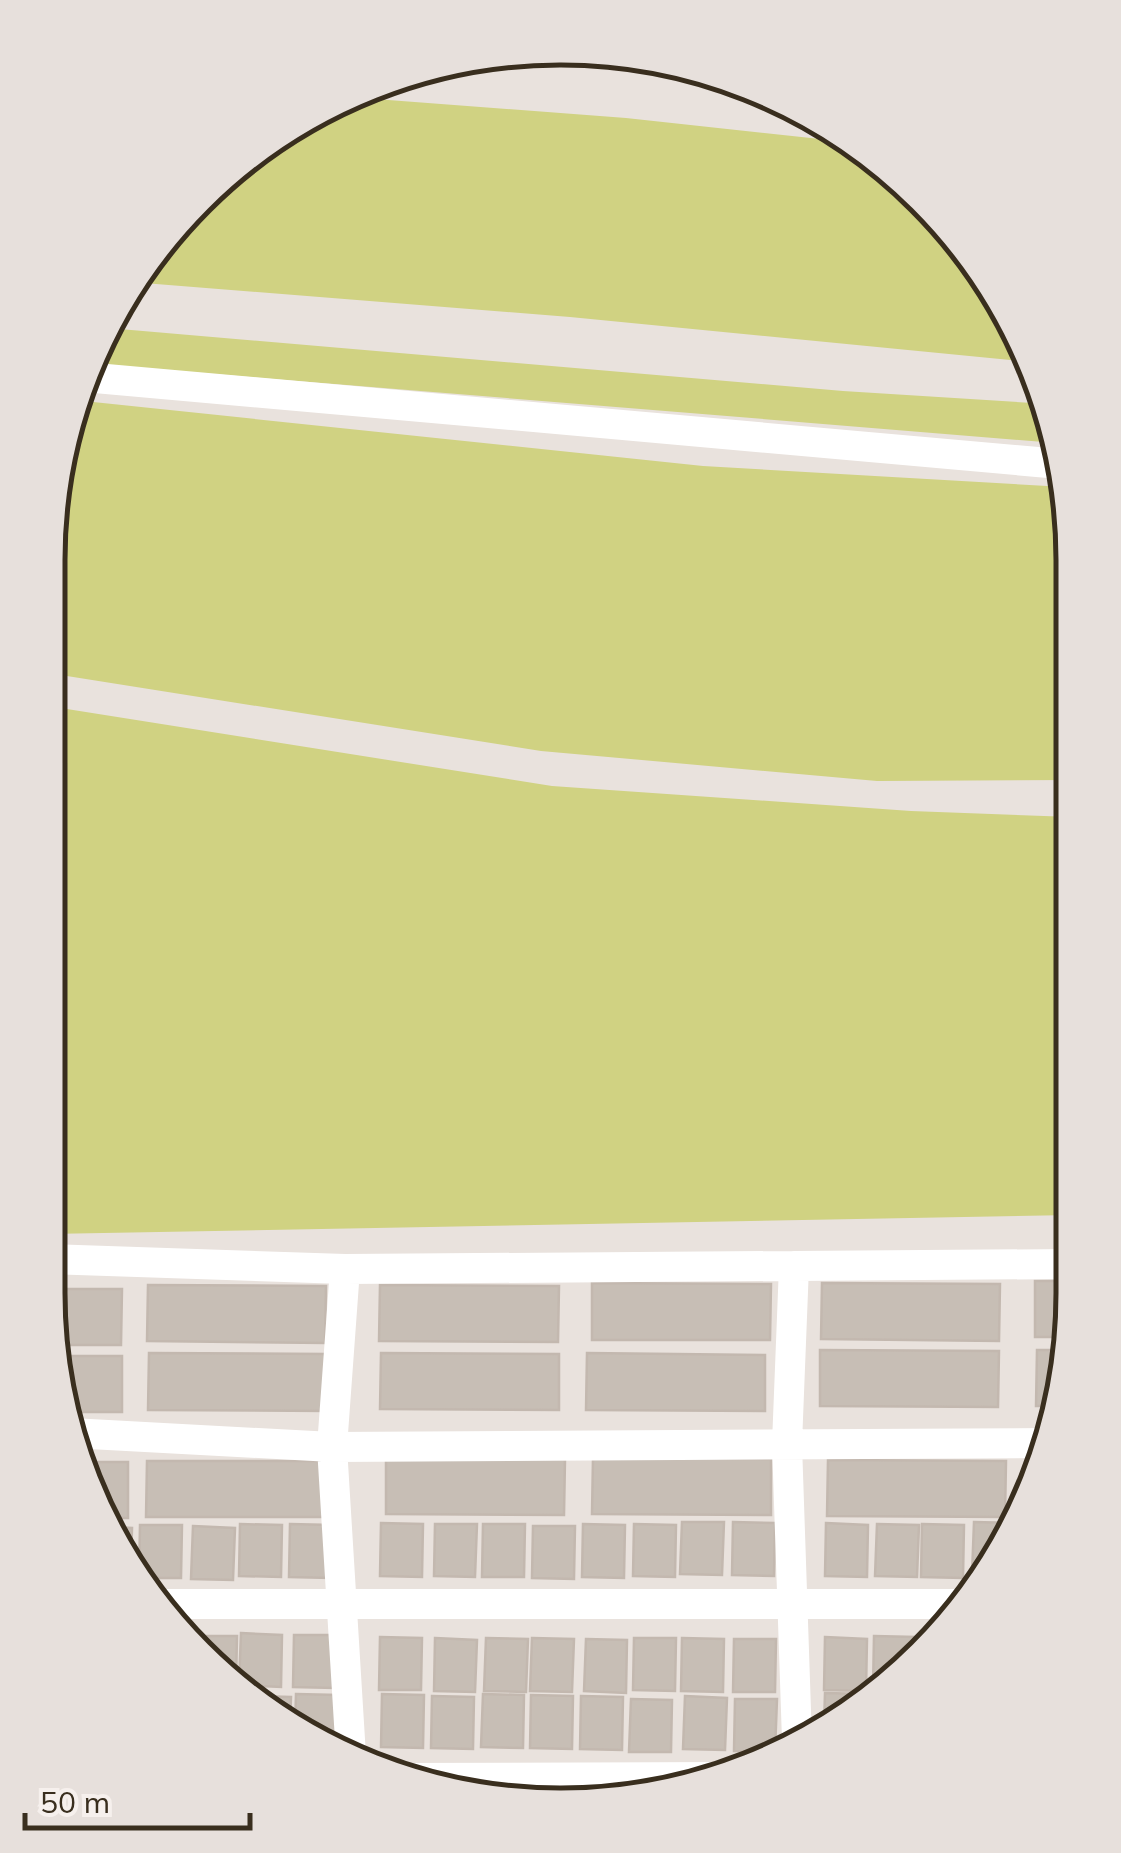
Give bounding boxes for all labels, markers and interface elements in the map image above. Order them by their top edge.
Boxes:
scale bar [25,1768,250,1830]
text: 50 m [40,1783,110,1821]

